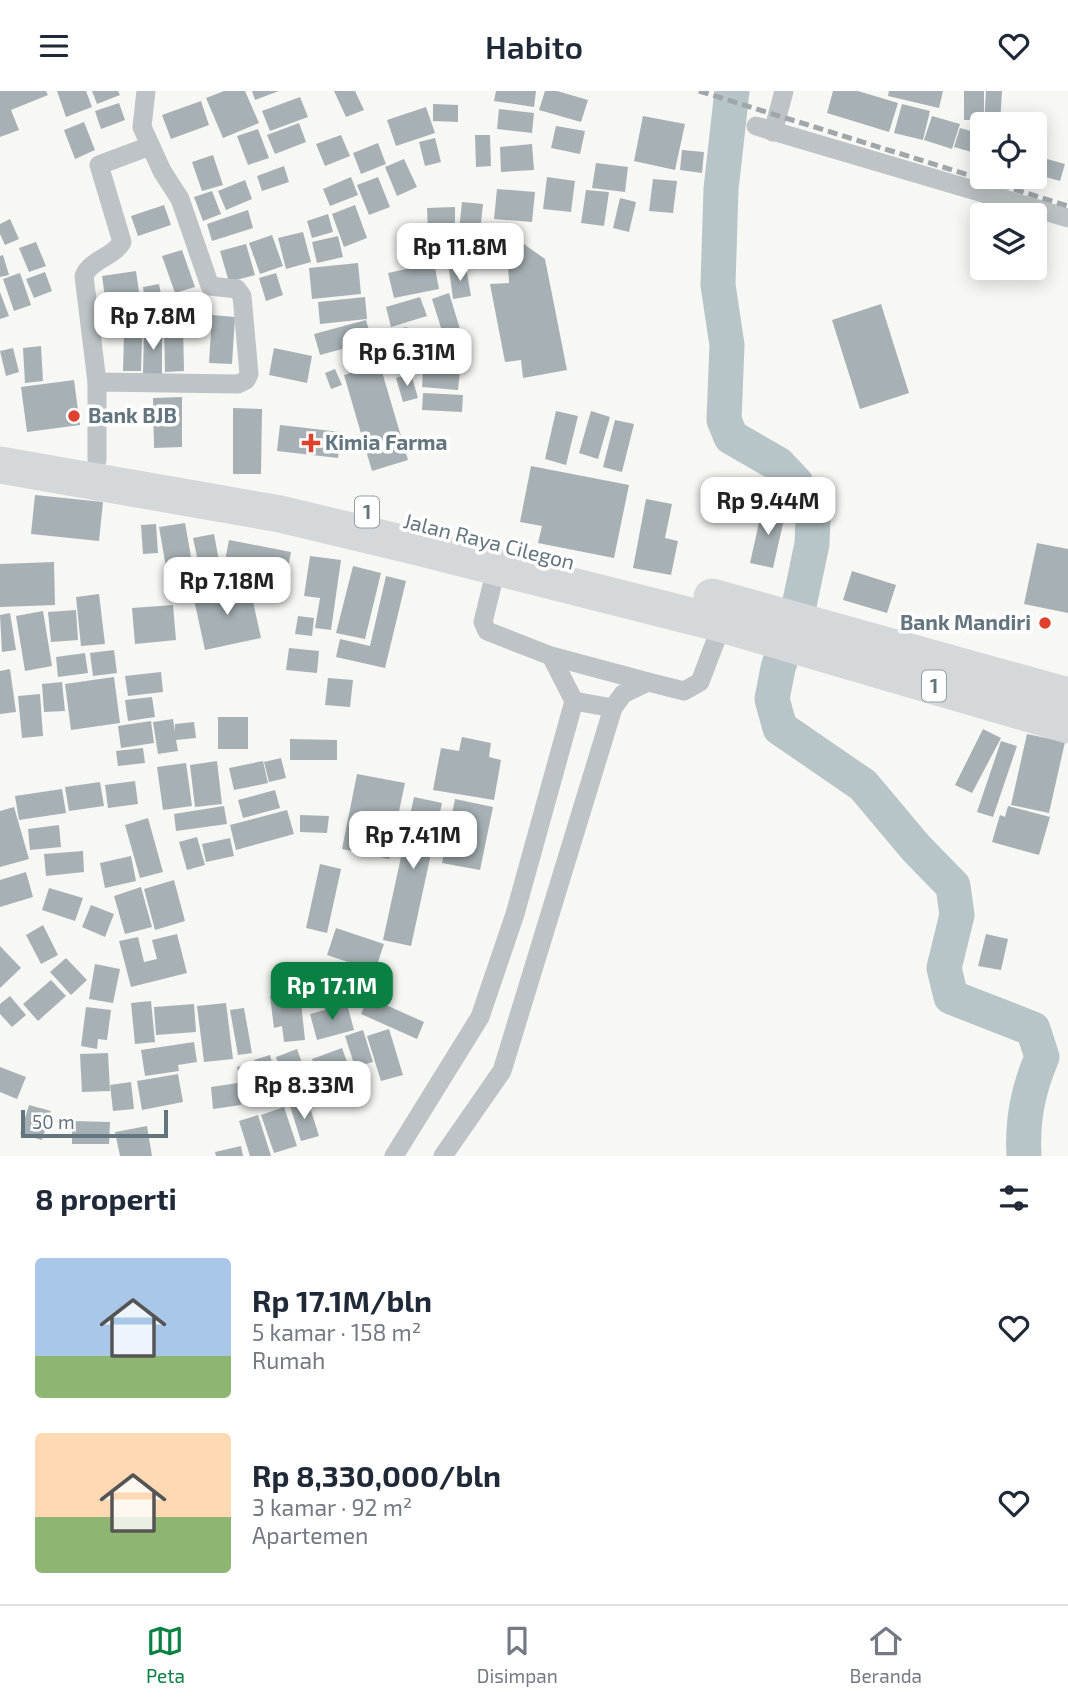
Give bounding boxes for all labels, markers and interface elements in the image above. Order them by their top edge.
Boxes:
icon: menu [35,27,73,65]
text: Habito [485,27,583,65]
icon: heart [995,27,1033,65]
map controls [970,112,1047,280]
button: locate [970,112,1047,189]
button: layers [970,203,1047,280]
pin: Rp 11.8M [388,223,532,283]
text: Rp 11.8M [413,232,507,260]
pin: Rp 7.8M [88,293,218,352]
text: Rp 7.8M [110,301,196,329]
pin: Rp 6.31M [335,329,479,388]
text: Rp 6.31M [359,337,455,365]
place label: Bank BJB [88,402,177,427]
marker: Bank BJB [66,408,82,424]
place label: Kimia Farma [325,429,448,454]
marker: Kimia Farma [303,435,319,451]
pin: Rp 9.44M [696,477,840,537]
text: Rp 9.44M [716,486,820,514]
road number: 1 [355,497,379,527]
street label: Jalan Raya Cilegon [401,507,578,574]
pin: Rp 7.18M [155,557,299,617]
text: Rp 7.18M [180,566,274,594]
place label: Bank Mandiri [900,609,1031,634]
marker: Bank Mandiri [1037,615,1053,631]
road number: 1 [922,671,946,701]
pin: Rp 7.41M [341,811,485,871]
text: Rp 7.41M [365,820,461,848]
pin: Rp 17.1M [260,963,404,1022]
text: Rp 17.1M [287,971,377,999]
pin: Rp 8.33M [232,1061,376,1121]
text: Rp 8.33M [254,1070,354,1098]
scale bar [21,1107,168,1139]
text: 50 m [32,1110,75,1133]
icon: filters [995,1179,1033,1217]
text: 8 properti [35,1180,177,1216]
text: Rp 17.1M/bln [252,1282,432,1318]
icon: home [91,1286,175,1370]
icon: heart [995,1309,1033,1347]
text: 5 kamar · 158 m² [252,1318,421,1346]
text: Rumah [252,1346,325,1374]
text: Rp 8,330,000/bln [252,1457,501,1493]
icon: home [91,1461,175,1545]
icon: heart [995,1484,1033,1522]
text: 3 kamar · 92 m² [252,1493,412,1521]
text: Apartemen [252,1521,368,1549]
tab: Peta [146,1622,185,1687]
tab: Disimpan [477,1622,558,1687]
tab: Beranda [850,1622,922,1687]

